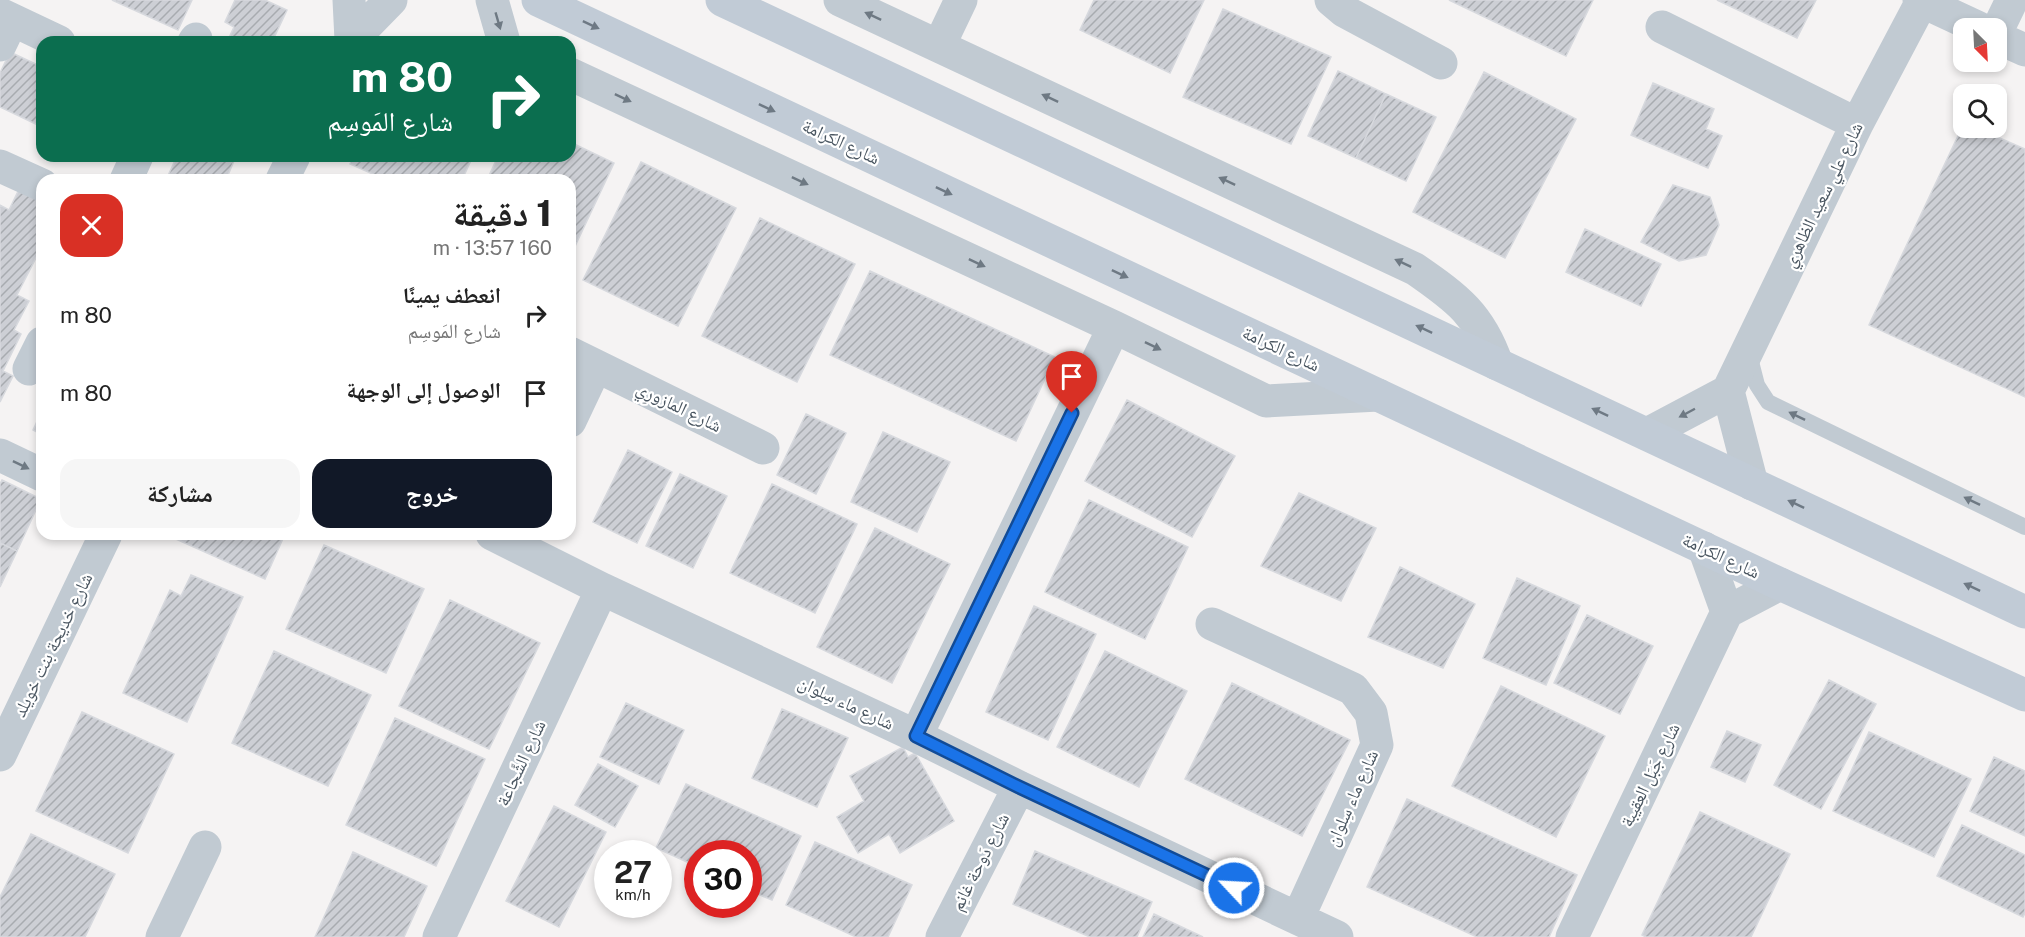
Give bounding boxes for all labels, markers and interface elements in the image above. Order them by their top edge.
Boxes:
one-way arrow [865,11,882,20]
one-way arrow [494,12,503,30]
north arrow [1953,18,2007,72]
map controls [1953,18,2007,138]
one-way arrow [582,20,599,29]
text: 80 m [351,52,453,101]
icon: right [474,60,552,138]
button: search [1953,84,2007,138]
one-way arrow [615,94,632,103]
one-way arrow [1041,94,1058,103]
one-way arrow [759,103,776,112]
text: شارع المَوسِم [327,105,453,137]
street label: شارع الكرامة [799,115,883,169]
street label: شارع علي سعيد الظاهري [1778,119,1871,273]
one-way arrow [791,176,808,185]
one-way arrow [1218,176,1235,185]
one-way arrow [935,186,952,195]
text: 1 دقيقة [453,192,552,234]
button: close [60,194,123,257]
text: 160 m · 13:57 [433,236,552,260]
one-way arrow [968,258,985,267]
one-way arrow [1394,258,1412,268]
one-way arrow [1112,269,1129,278]
text: انعطف يمينًا [403,282,501,308]
icon: right [519,299,552,332]
text: 80 m [60,302,112,328]
text: شارع المَوسِم [408,319,501,343]
street label: شارع الكرامة [1239,322,1323,376]
one-way arrow [1415,325,1432,334]
one-way arrow [1144,340,1162,350]
pin [1046,351,1097,413]
icon: arrive [1055,360,1088,393]
text: الوصول إلى الوجهة [346,377,501,403]
icon: arrive [519,377,552,410]
street label: شارع المازورِي [631,377,725,440]
text: 80 m [60,380,112,406]
one-way arrow [1592,408,1609,417]
one-way arrow [1679,408,1696,418]
one-way arrow [1789,411,1806,420]
button: مشاركة [60,459,300,528]
button: خروج [312,459,552,528]
one-way arrow [13,460,30,470]
one-way arrow [1964,497,1981,506]
one-way arrow [1787,500,1804,509]
street label: شارع الكرامة [1679,529,1763,583]
street label: شارع خديجة بنت خويلد [9,569,97,721]
one-way arrow [1964,583,1981,592]
street label: شارع ماء سِلوان [795,671,897,735]
street label: شارع الشَّجاعة [492,716,550,810]
street label: شارع جَبَل العِقيبة [1615,720,1685,830]
street label: شارع ماء سِلوان [1321,746,1383,850]
street label: شارع دَوحة غانِم [946,810,1015,915]
speed limit sign: 30 [684,840,762,918]
text: 27 [614,854,652,890]
position arrow [1202,856,1266,920]
text: km/h [615,886,651,903]

